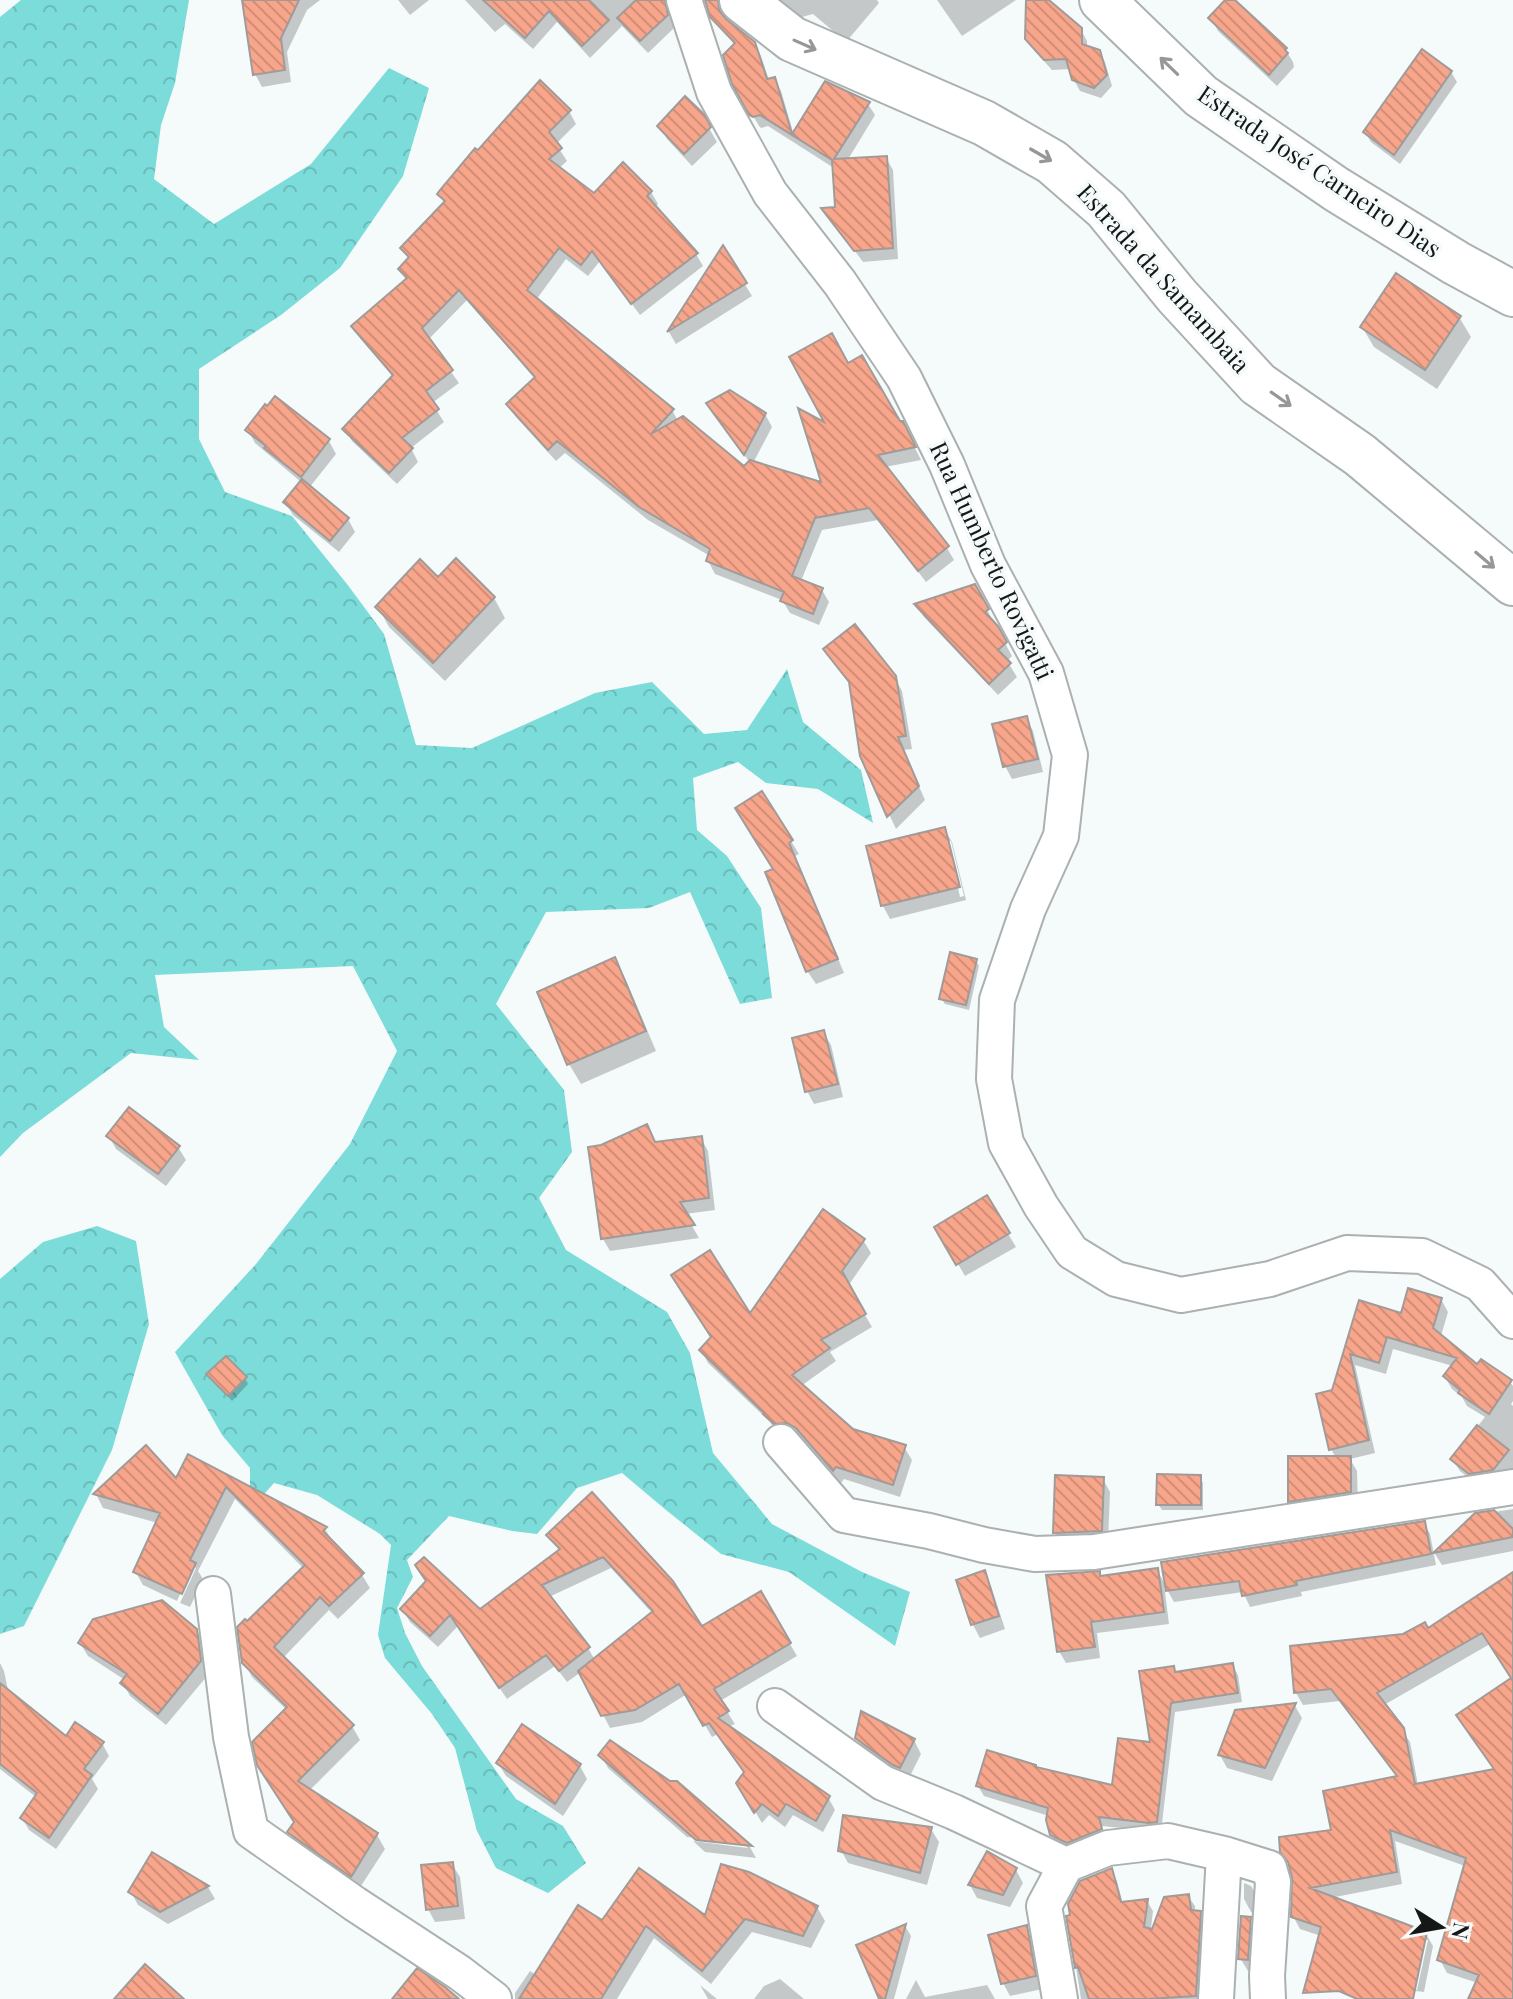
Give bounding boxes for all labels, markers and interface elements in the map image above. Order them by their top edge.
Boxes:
one-way arrow [793,39,817,54]
one-way arrow [1159,56,1179,75]
street label: Estrada José Carneiro Dias [1192,77,1448,264]
one-way arrow [1029,148,1052,164]
street label: Estrada da Samambaia [1071,176,1258,379]
one-way arrow [1269,391,1291,408]
street label: Rua Humberto Rovigatti [924,436,1062,684]
one-way arrow [1474,551,1495,569]
north arrow [1401,1887,1481,1967]
text: N [1445,1920,1478,1942]

